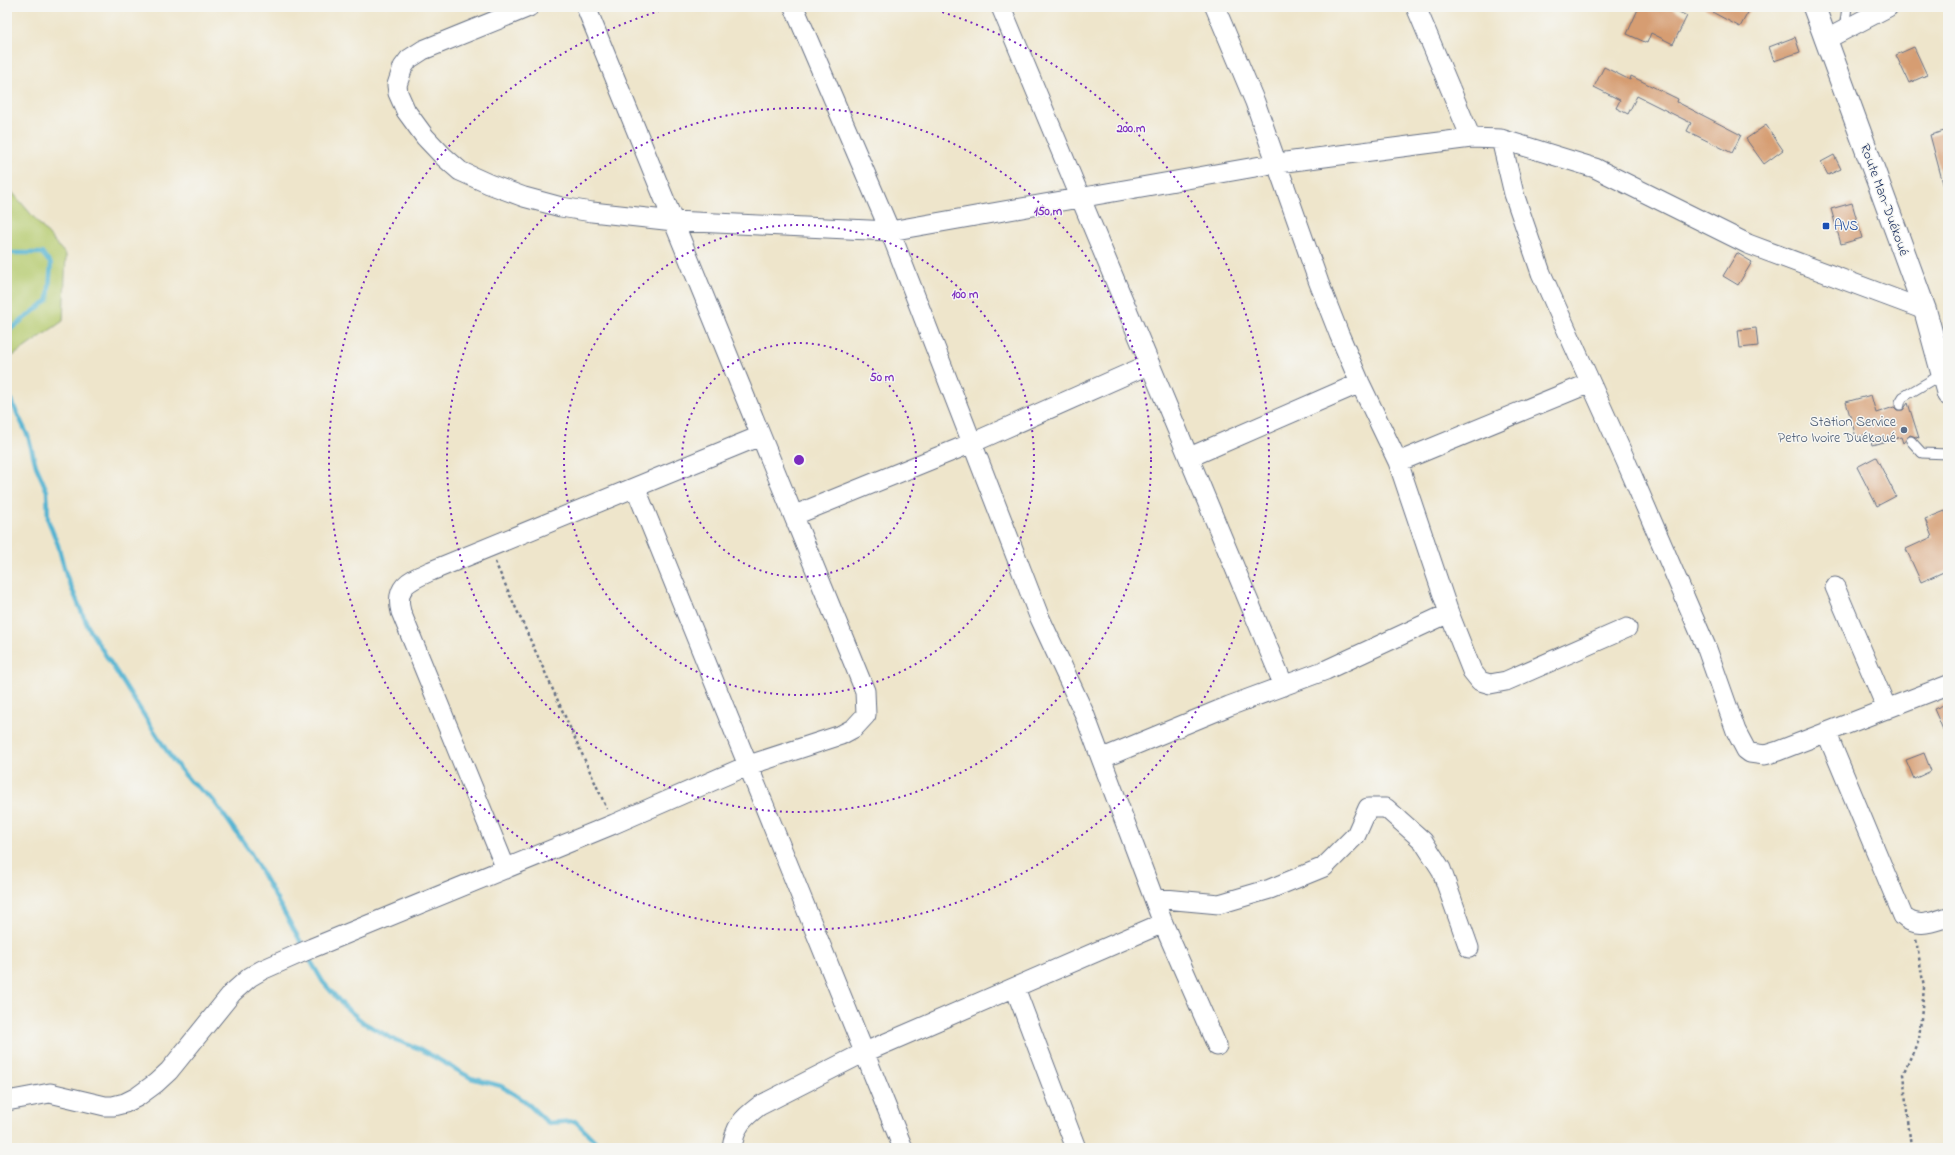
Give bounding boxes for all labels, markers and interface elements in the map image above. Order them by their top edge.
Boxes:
text: 200 m [1116,120,1146,138]
street label: Route Man-Duékoué [1854,141,1914,260]
text: 150 m [1034,203,1063,221]
place label: AVS [1834,216,1858,237]
marker: AVS [1821,221,1831,231]
text: 100 m [952,286,979,304]
text: 50 m [870,369,895,387]
place label: Station Service Petro Ivoire Duékoué [1778,412,1897,449]
marker: Station Service Petro Ivoire Duékoué [1899,425,1909,435]
centre of rings [792,453,806,467]

